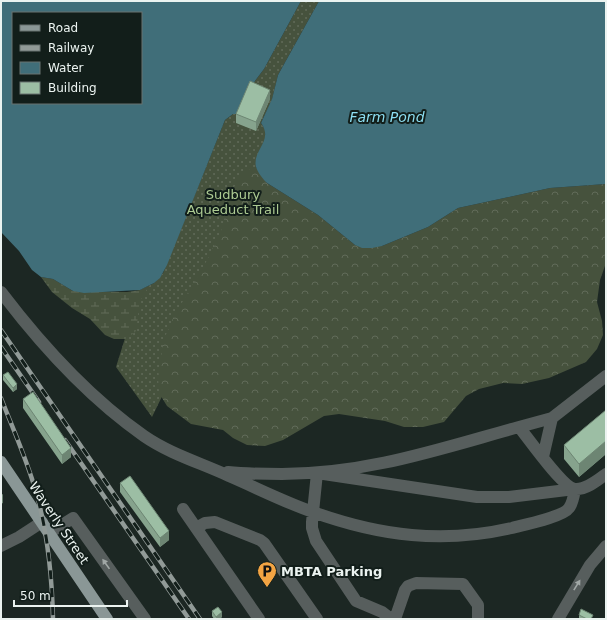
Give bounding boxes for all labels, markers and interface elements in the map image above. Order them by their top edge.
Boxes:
legend [12,12,142,104]
text: Road [48,21,78,35]
text: Railway [48,41,94,55]
text: Water [48,61,84,75]
text: Building [48,81,97,95]
water label: Farm Pond [349,109,425,125]
park label: Sudbury Aqueduct Trail [187,187,279,217]
street label: Waverly Street [26,479,92,567]
one-way arrow [102,559,110,570]
parking icon: MBTA Parking [256,560,278,588]
place label: MBTA Parking [281,564,382,579]
one-way arrow [574,579,581,591]
scale bar [14,582,127,608]
text: 50 m [20,589,51,603]

